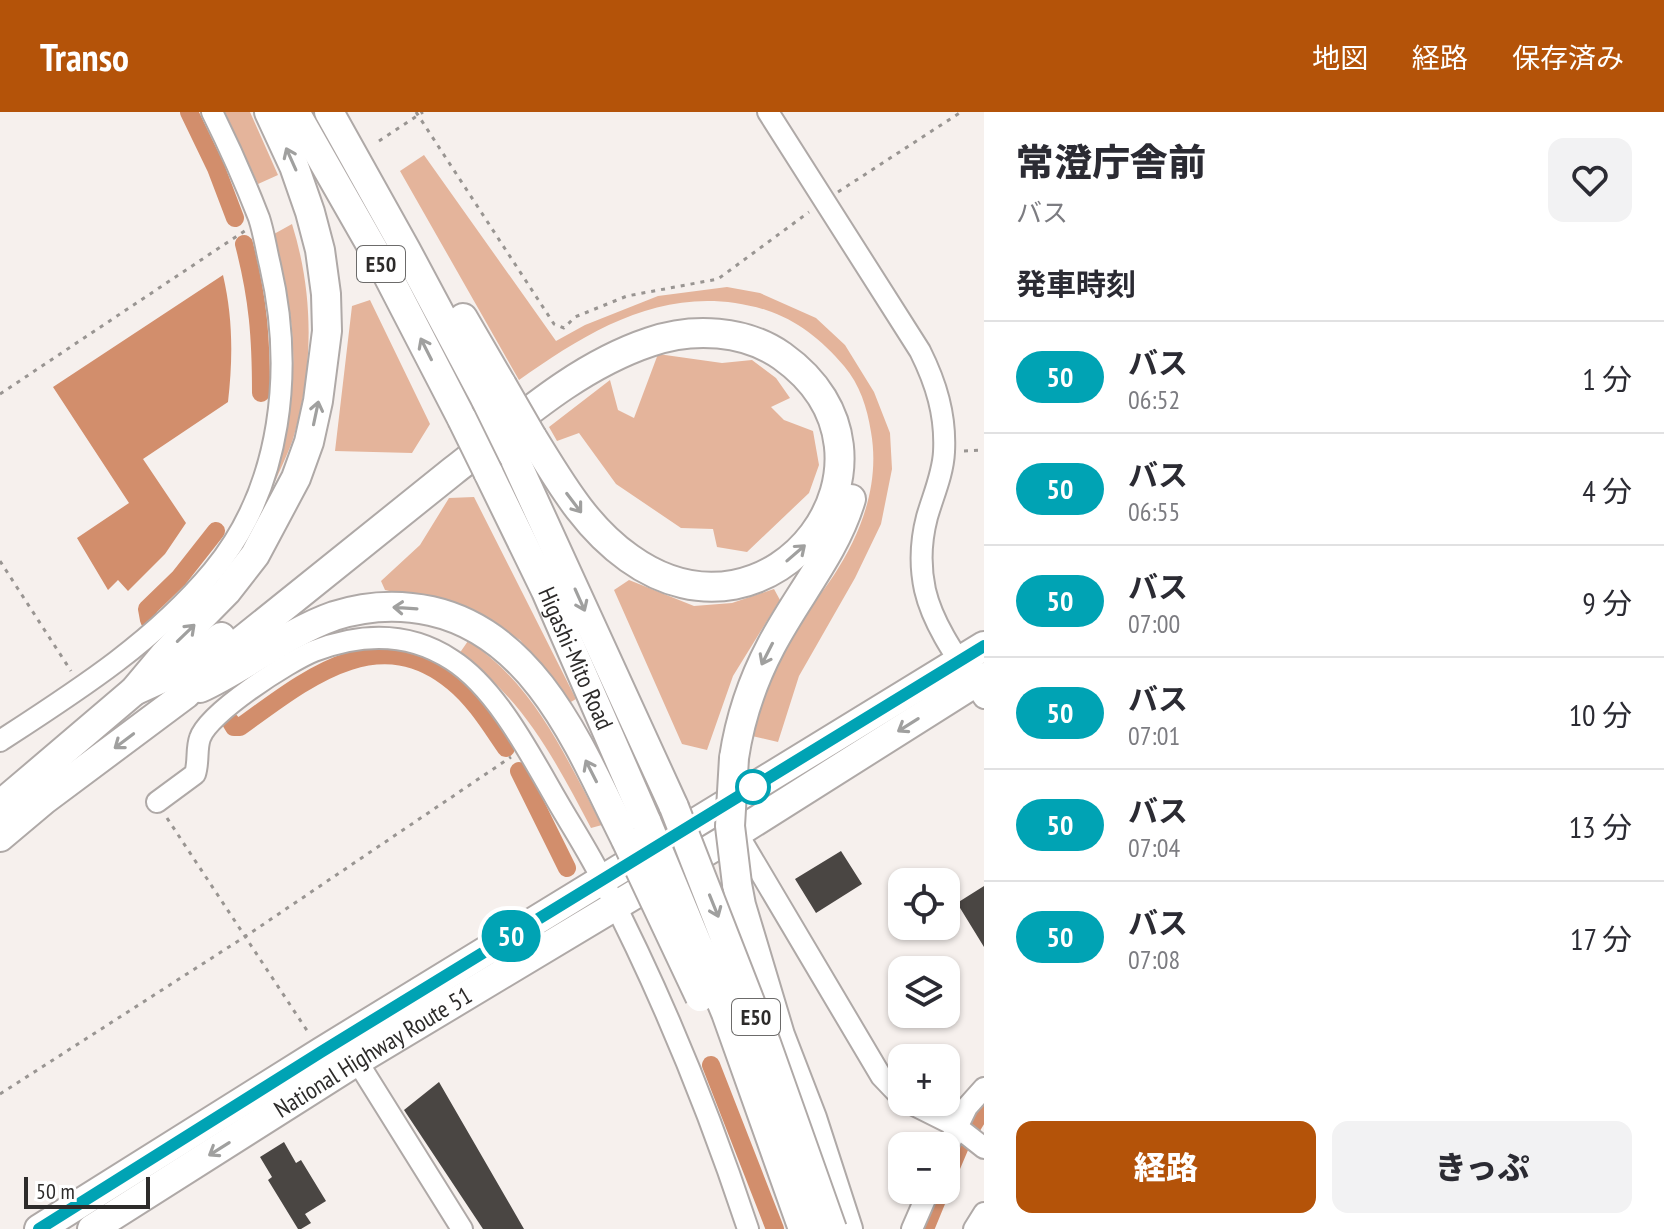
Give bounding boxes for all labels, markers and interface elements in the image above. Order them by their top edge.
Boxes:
text: Transo [40,32,129,81]
text: 地図 [1312,39,1368,76]
text: 経路 [1412,39,1468,76]
text: 保存済み [1512,39,1624,76]
text: 常澄庁舎前 [1016,137,1206,186]
button: heart [1548,138,1632,222]
one-way arrow [282,147,297,172]
text: バス [1016,196,1068,229]
road number: E50 [357,246,405,282]
text: 発車時刻 [1016,264,1136,303]
one-way arrow [418,338,434,362]
text: バス [1128,343,1188,382]
text: 50 [1047,358,1073,395]
text: 1 分 [1582,359,1632,398]
text: 06:52 [1128,383,1180,416]
one-way arrow [309,401,324,426]
text: バス [1128,455,1188,494]
text: 50 [1047,470,1073,507]
text: 4 分 [1582,471,1632,510]
one-way arrow [566,492,583,513]
text: 06:55 [1128,495,1180,528]
one-way arrow [785,544,805,562]
text: バス [1128,567,1188,606]
street label: Higashi-Mito Road [531,582,620,734]
text: 50 [1047,582,1073,619]
text: 9 分 [1582,583,1632,622]
one-way arrow [574,587,589,612]
one-way arrow [392,600,419,615]
text: 07:00 [1128,607,1180,640]
one-way arrow [176,624,196,643]
one-way arrow [759,641,775,665]
text: バス [1128,679,1188,718]
text: 50 [1047,694,1073,731]
text: 10 分 [1569,695,1632,734]
one-way arrow [897,717,920,733]
text: 07:01 [1128,719,1180,752]
one-way arrow [114,732,135,749]
one-way arrow [582,759,598,783]
unlabelled marker [736,770,770,804]
text: バス [1128,791,1188,830]
text: 50 [1047,806,1073,843]
text: 13 分 [1569,807,1632,846]
text: 07:04 [1128,831,1180,864]
map controls [888,868,960,1204]
button: locate [888,868,960,940]
one-way arrow [708,893,722,918]
text: バス [1128,903,1188,942]
line badge: 50 [475,910,547,962]
text: 50 [498,917,524,954]
text: 50 [1047,918,1073,955]
text: 17 分 [1570,919,1632,958]
text: 07:08 [1128,943,1180,976]
button: layers [888,956,960,1028]
street label: National Highway Route 51 [268,980,477,1124]
road number: E50 [732,999,780,1035]
button: + [888,1044,960,1116]
button: 経路 [1016,1121,1316,1213]
button: きっぷ [1332,1121,1632,1213]
button: − [888,1132,960,1204]
one-way arrow [208,1141,231,1157]
scale bar [24,1173,150,1209]
text: 50 m [36,1177,75,1205]

